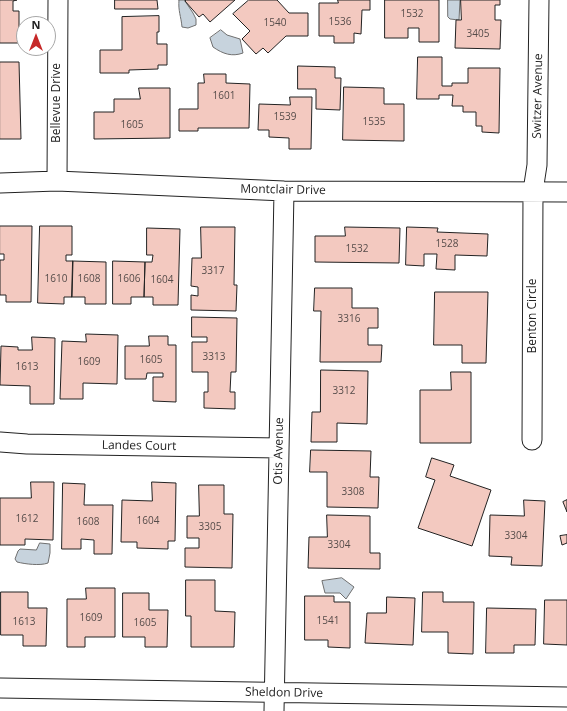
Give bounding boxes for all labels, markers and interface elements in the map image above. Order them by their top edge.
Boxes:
house number: 1532 [401,8,423,20]
north arrow [16,16,56,56]
house number: 1536 [329,16,351,28]
text: N [32,17,40,32]
house number: 1540 [264,17,286,29]
house number: 3405 [467,28,489,40]
street label: Switzer Avenue [530,53,546,139]
street label: Bellevue Drive [50,63,64,143]
house number: 1601 [213,90,235,102]
house number: 1539 [274,111,296,123]
house number: 1535 [363,116,385,128]
house number: 1605 [121,119,143,131]
street label: Montclair Drive [240,182,326,198]
house number: 1528 [436,238,458,250]
house number: 1532 [346,243,368,255]
house number: 3317 [202,265,224,277]
house number: 1610 [45,273,67,285]
house number: 1608 [78,273,100,285]
house number: 1606 [118,273,140,285]
house number: 1604 [151,274,173,286]
street label: Benton Circle [526,279,540,353]
house number: 3316 [338,313,360,325]
house number: 3313 [203,351,225,363]
house number: 1605 [140,354,162,366]
house number: 1609 [78,356,100,368]
house number: 1613 [16,361,38,373]
house number: 3312 [333,385,355,397]
street label: Otis Avenue [271,417,287,485]
street label: Landes Court [102,438,176,454]
house number: 3308 [342,486,364,498]
house number: 1612 [16,513,38,525]
house number: 1604 [137,515,159,527]
house number: 1608 [77,516,99,528]
house number: 3305 [199,521,221,533]
house number: 3304 [505,530,527,542]
house number: 3304 [328,539,350,551]
house number: 1609 [80,612,102,624]
house number: 1541 [317,615,339,627]
house number: 1613 [13,616,35,628]
house number: 1605 [134,617,156,629]
street label: Sheldon Drive [245,685,323,701]

